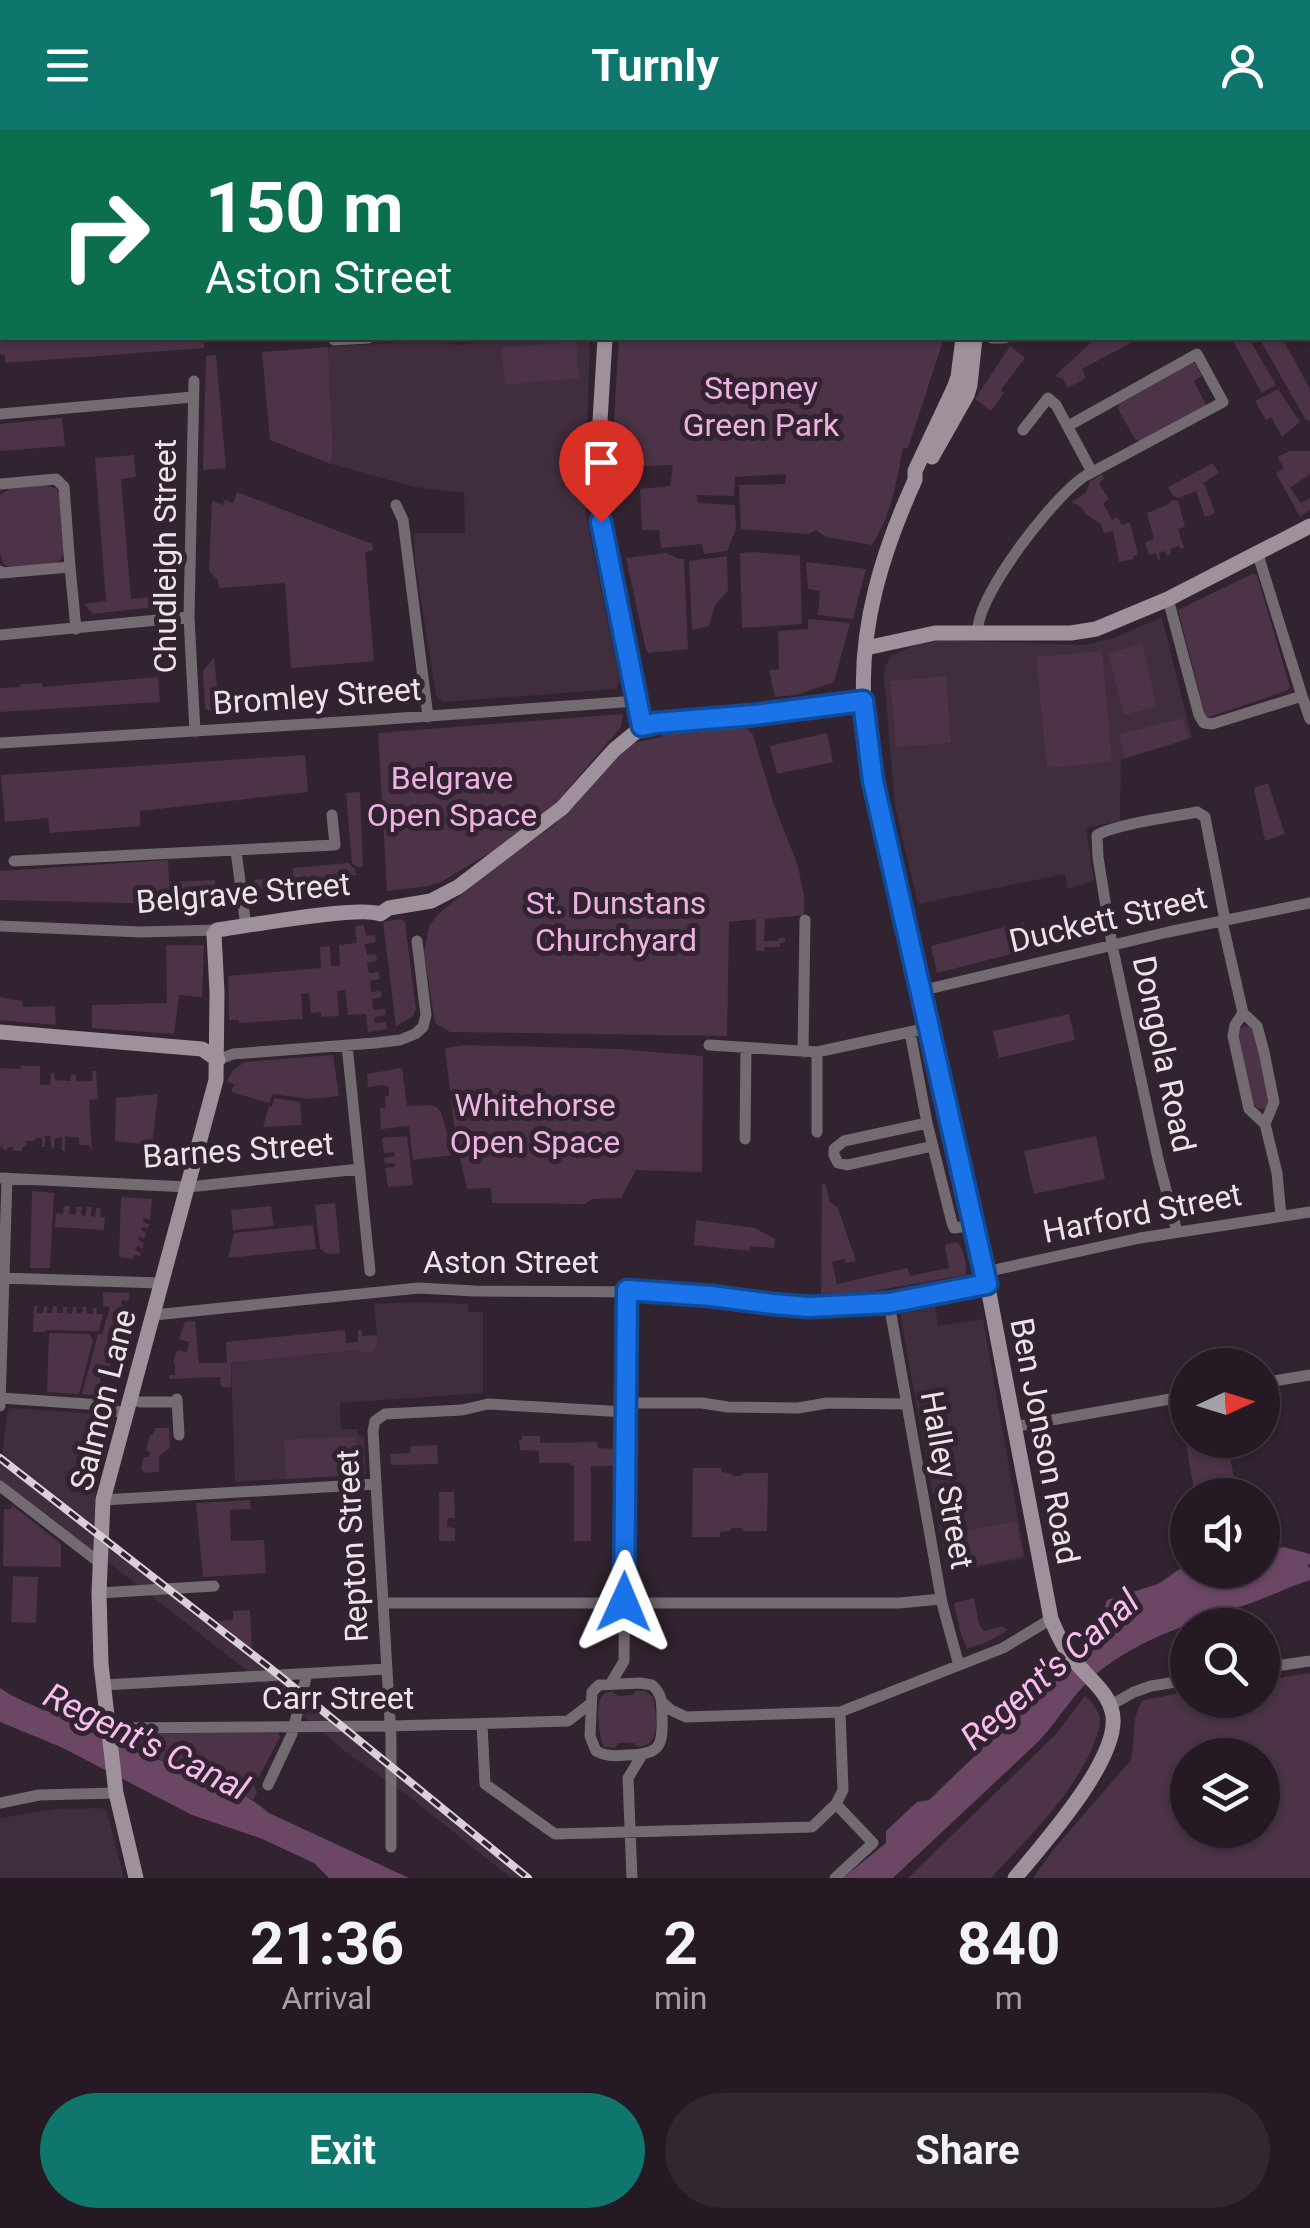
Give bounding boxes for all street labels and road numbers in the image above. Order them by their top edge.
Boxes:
street label: Chudleigh Street [146,439,184,673]
street label: Bromley Street [212,670,422,722]
street label: Belgrave Street [134,865,352,921]
street label: Duckett Street [1006,878,1210,960]
street label: Dongola Road [1125,952,1203,1156]
street label: Barnes Street [141,1124,335,1176]
street label: Harford Street [1039,1175,1245,1251]
street label: Aston Street [423,1243,599,1281]
street label: Salmon Lane [62,1305,144,1495]
street label: Ben Jonson Road [1003,1315,1087,1567]
street label: Halley Street [913,1388,981,1572]
street label: Repton Street [328,1449,376,1643]
street label: Carr Street [262,1679,414,1717]

